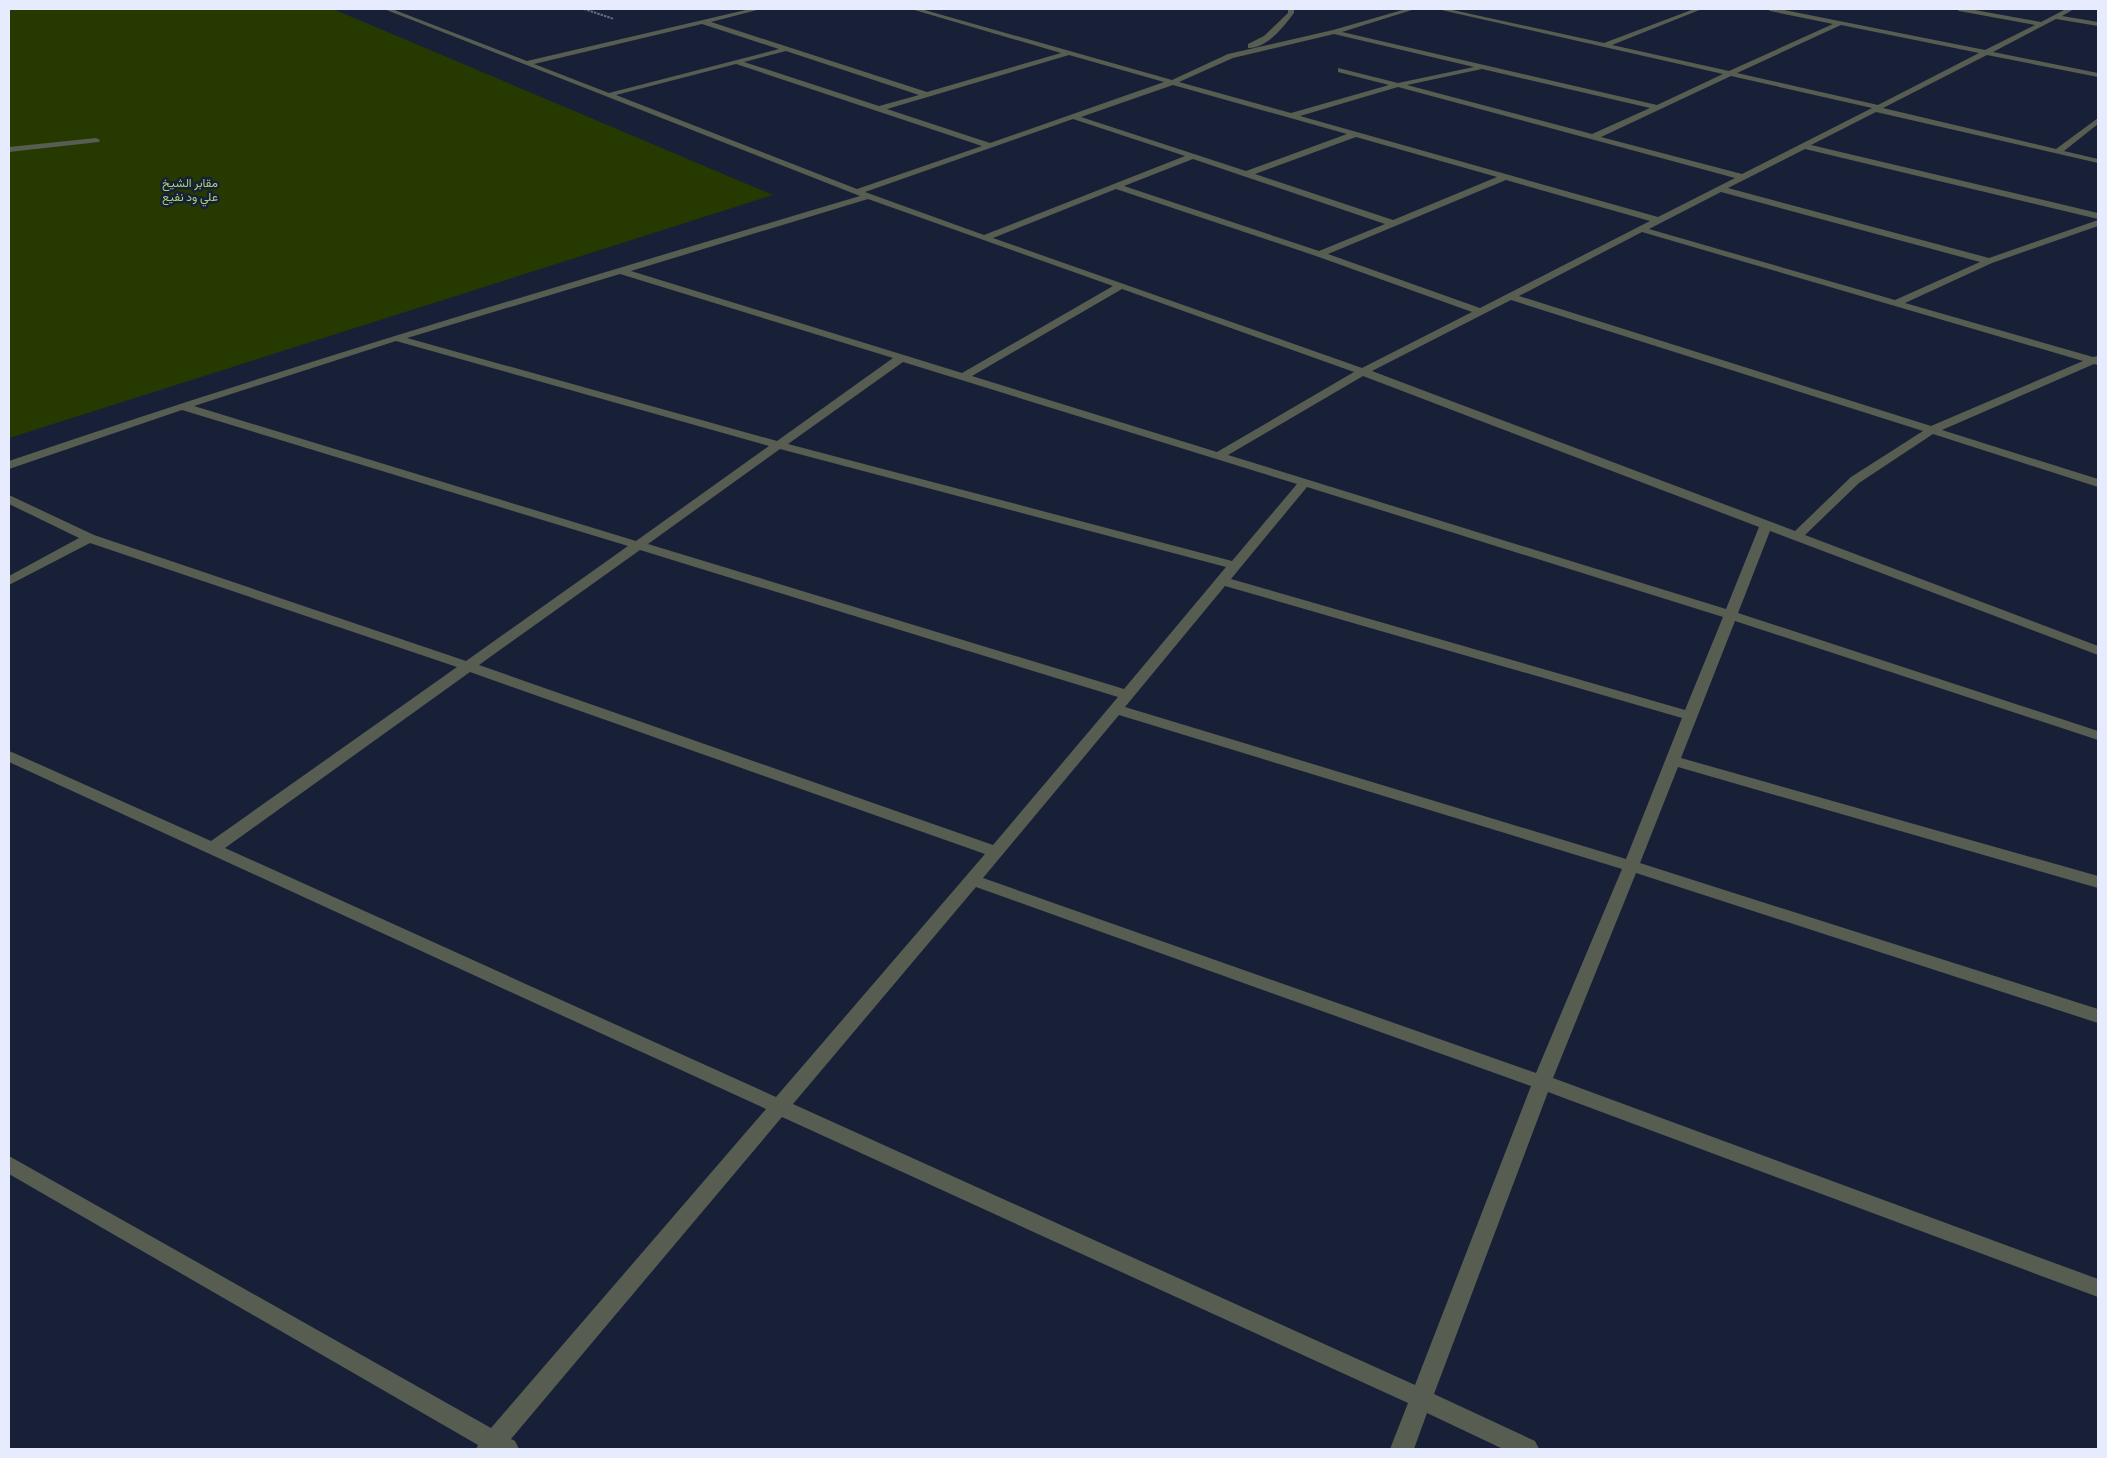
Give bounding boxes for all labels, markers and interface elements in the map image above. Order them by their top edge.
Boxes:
park label: مقابر الشيخ علي ود نفيع [162,175,218,207]

